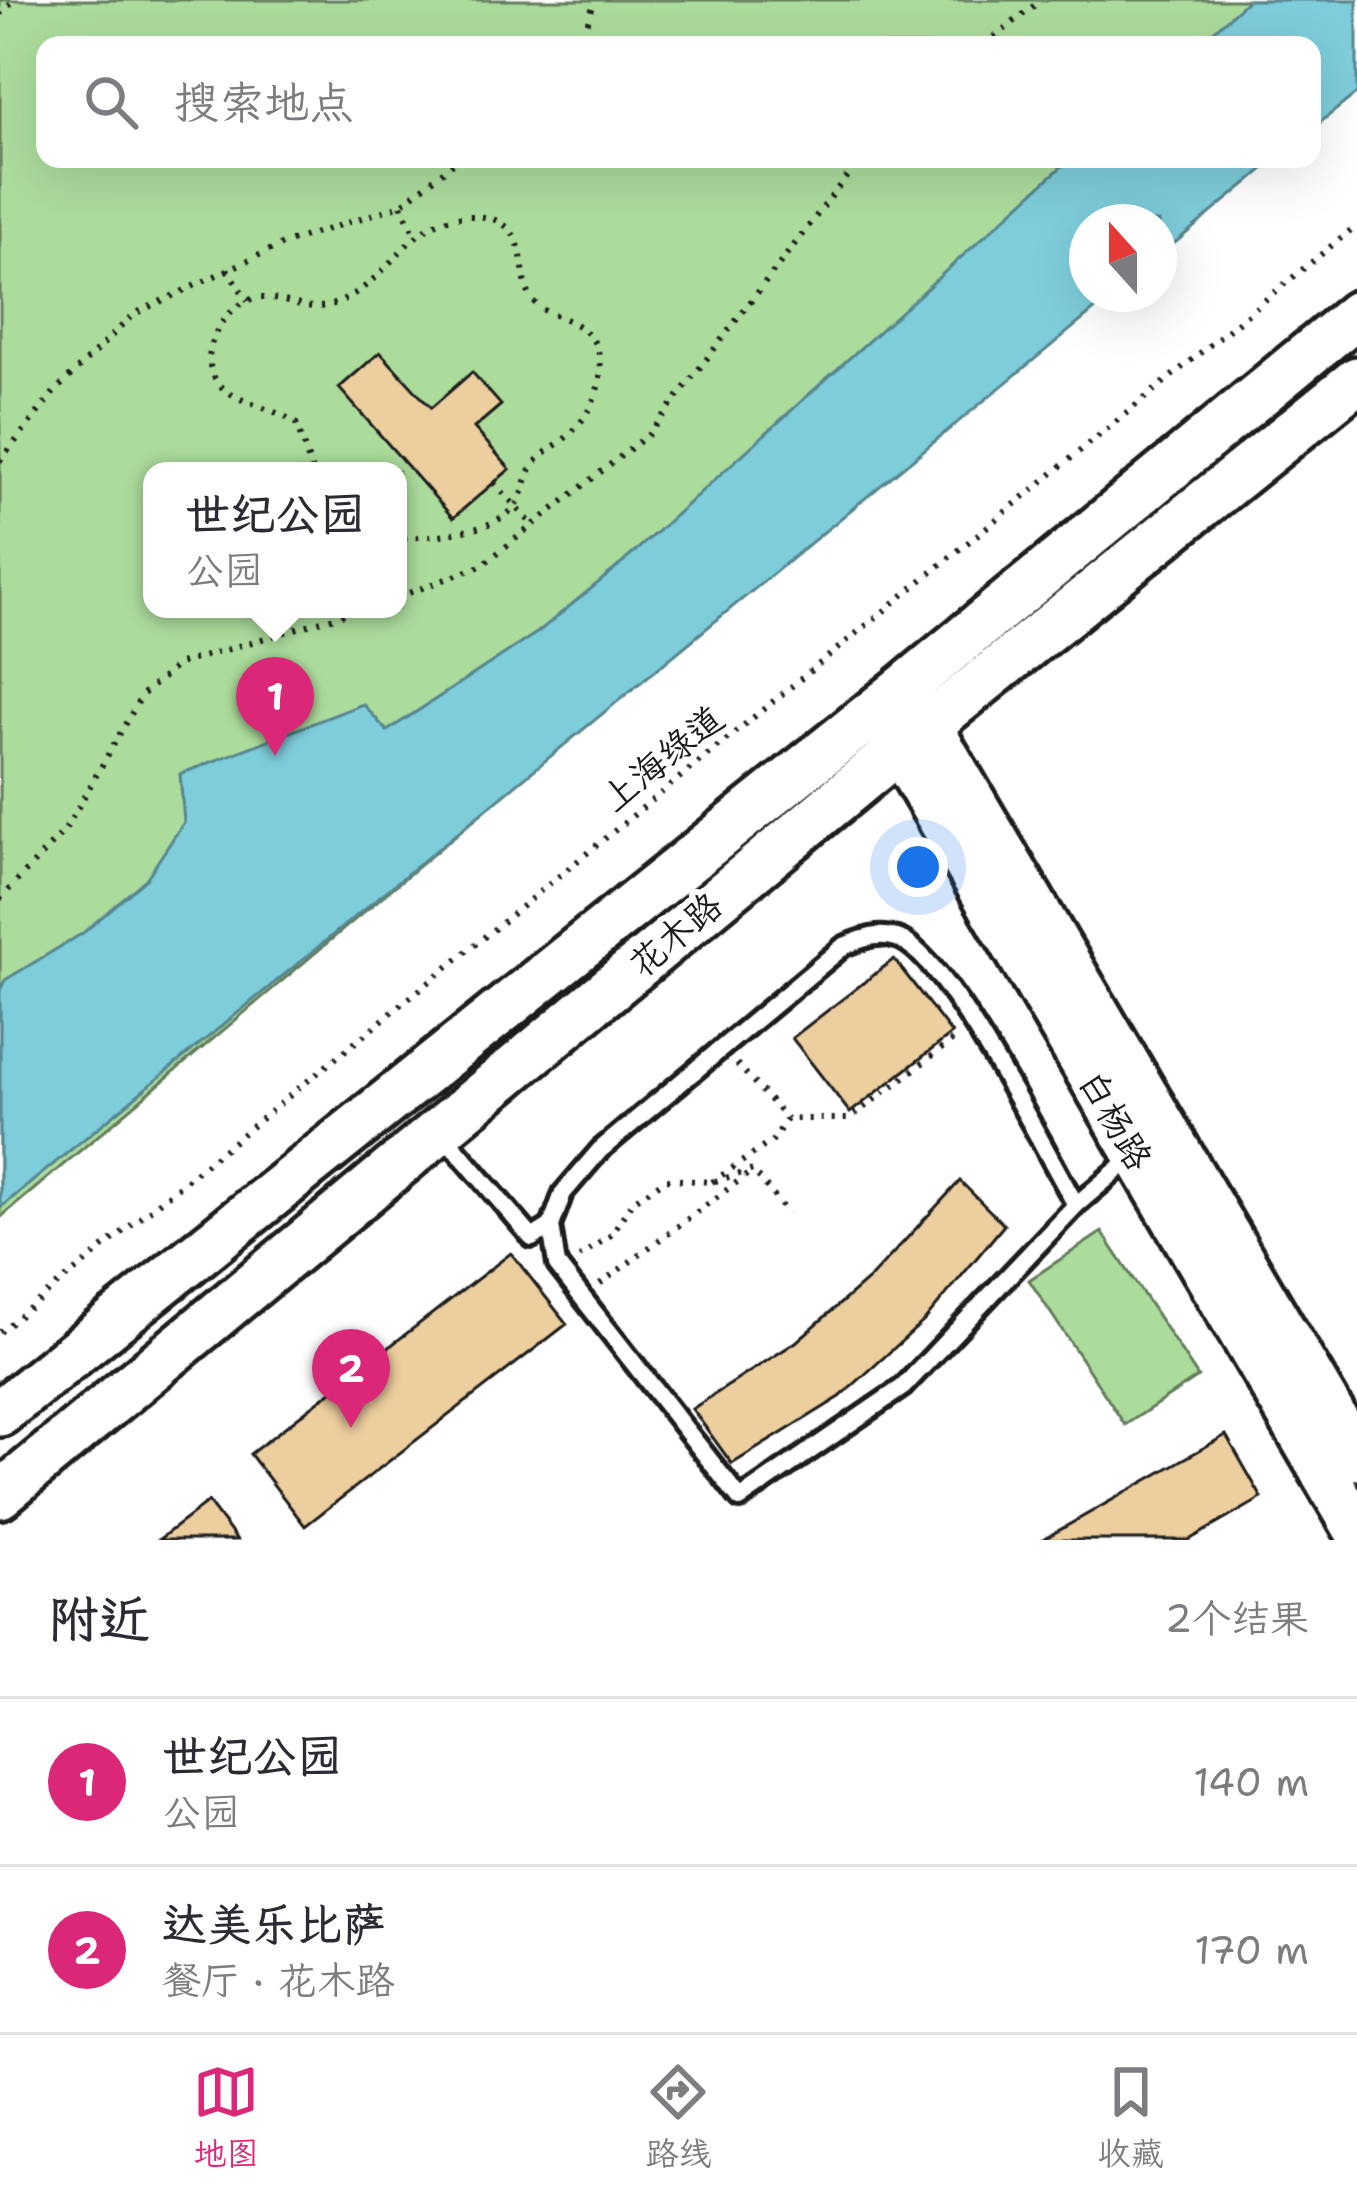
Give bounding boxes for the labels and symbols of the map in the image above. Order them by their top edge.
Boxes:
north arrow [1069,204,1177,312]
pin: 1 [236,657,314,756]
street label: 上海绿道 [591,694,734,823]
your location [888,837,948,897]
street label: 花木路 [618,881,732,988]
street label: 白杨路 [1067,1061,1164,1179]
pin: 2 [312,1329,390,1428]

